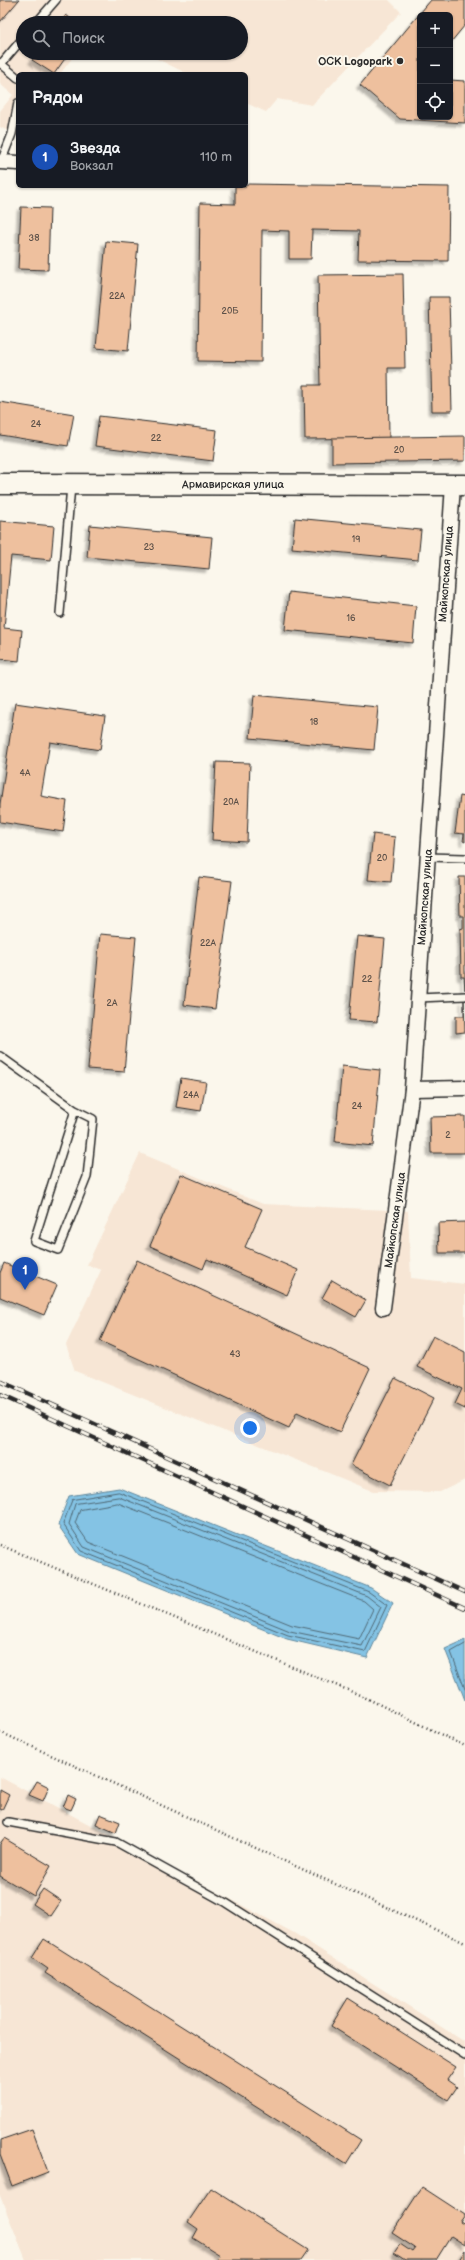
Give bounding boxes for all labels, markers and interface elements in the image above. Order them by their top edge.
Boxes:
map controls [417,12,453,120]
button: + [417,12,453,48]
search box [16,16,248,60]
icon: search [30,27,52,49]
text: Поиск [62,29,105,48]
button: − [417,48,453,84]
place label: ОСК Logopark [318,55,392,68]
marker: ОСК Logopark [395,56,405,66]
button: locate [417,84,453,120]
text: Рядом [32,88,83,108]
text: Звезда [70,139,120,158]
text: 1 [42,149,48,165]
text: 110 m [200,149,232,165]
text: Вокзал [70,158,113,174]
house number: 38 [29,233,39,244]
house number: 22А [109,291,126,302]
house number: 20Б [222,306,239,317]
house number: 24 [31,419,42,430]
house number: 22 [151,433,162,444]
house number: 20 [394,445,404,456]
street label: Армавирская улица [181,478,284,491]
street label: Майкопская улица [436,525,456,623]
house number: 19 [352,534,360,545]
house number: 23 [144,542,155,553]
house number: 16 [347,613,356,624]
house number: 18 [310,717,318,728]
house number: 4А [20,768,31,779]
house number: 20А [223,797,240,808]
street label: Майкопская улица [415,848,435,946]
house number: 20 [377,853,387,864]
house number: 22А [200,938,217,949]
house number: 22 [362,974,373,985]
house number: 2А [107,998,118,1009]
house number: 24А [183,1090,200,1101]
house number: 24 [352,1101,363,1112]
house number: 2 [445,1130,451,1141]
street label: Майкопская улица [382,1171,408,1269]
pin: 1 [12,1257,38,1290]
house number: 43 [229,1349,241,1360]
your location [240,1418,260,1438]

